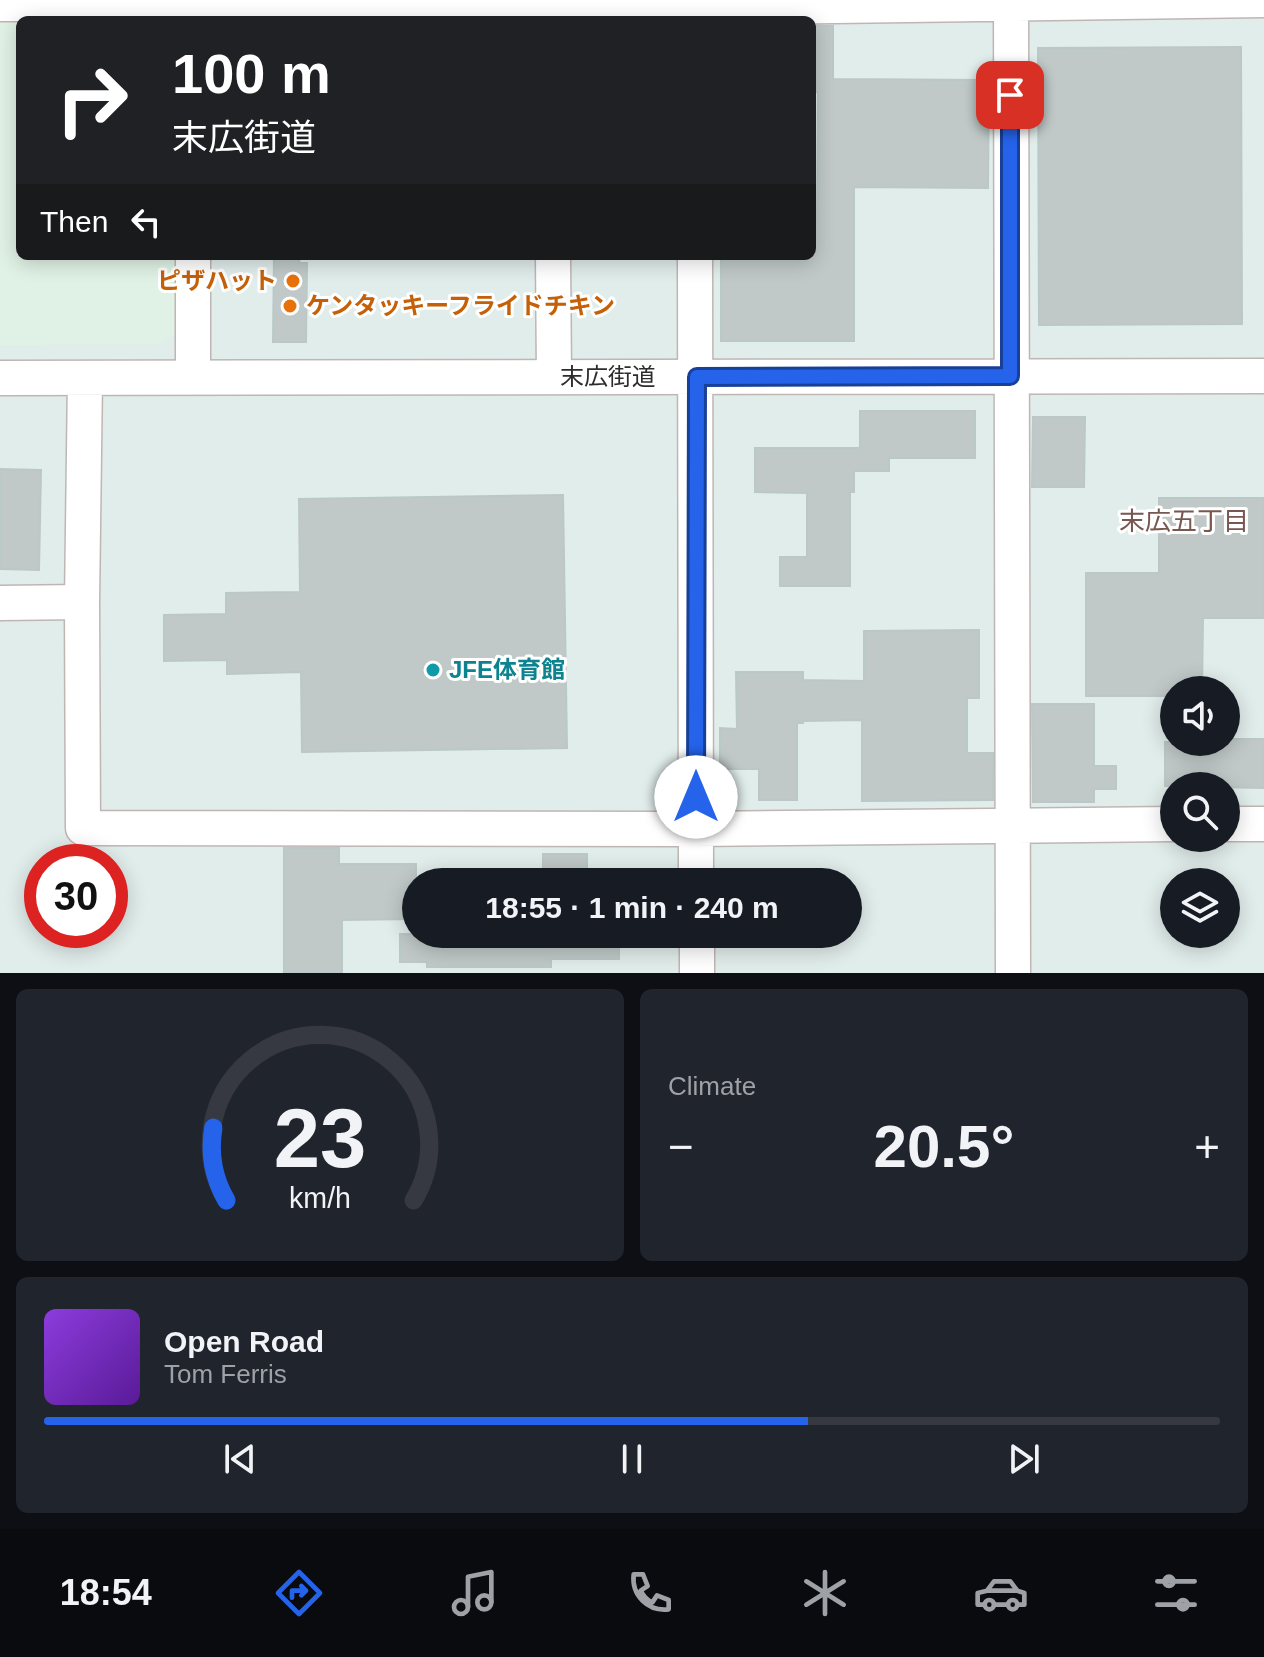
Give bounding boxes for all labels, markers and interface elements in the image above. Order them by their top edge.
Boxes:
text: 100 m [172,42,331,105]
icon: right [40,48,144,152]
pin [976,61,1044,129]
icon: arrive [988,73,1032,117]
text: 末広街道 [172,117,316,158]
icon: left [124,200,168,244]
text: Then [40,205,108,238]
place label: ピザハット [157,267,277,294]
marker: ピザハット [284,272,302,290]
place label: ケンタッキーフライドチキン [306,292,615,319]
marker: ケンタッキーフライドチキン [281,297,299,315]
street label: 末広街道 [560,363,656,390]
district label: 末広五丁目 [1119,506,1249,536]
place label: JFE体育館 [449,656,565,683]
marker: JFE体育館 [424,661,442,679]
map controls [1160,676,1240,948]
button: sound [1160,676,1240,756]
position arrow [654,755,738,839]
button: search [1160,772,1240,852]
speed limit sign: 30 [24,844,128,948]
button: layers [1160,868,1240,948]
text: 18:55 · 1 min · 240 m [485,891,779,924]
text: Climate [668,1071,756,1101]
text: 23 [274,1092,366,1185]
text: 20.5° [874,1113,1014,1180]
text: − [668,1122,694,1171]
text: + [1194,1122,1220,1171]
text: km/h [289,1182,351,1214]
text: Open Road [164,1325,324,1358]
text: Tom Ferris [164,1359,287,1389]
icon: previous [218,1437,262,1481]
icon: pause [610,1437,654,1481]
icon: next [1002,1437,1046,1481]
icon: directions [271,1565,327,1621]
icon: music [447,1565,503,1621]
icon: phone [622,1565,678,1621]
icon: climate [797,1565,853,1621]
icon: car [973,1565,1029,1621]
icon: filters [1148,1565,1204,1621]
text: 18:54 [60,1572,152,1613]

